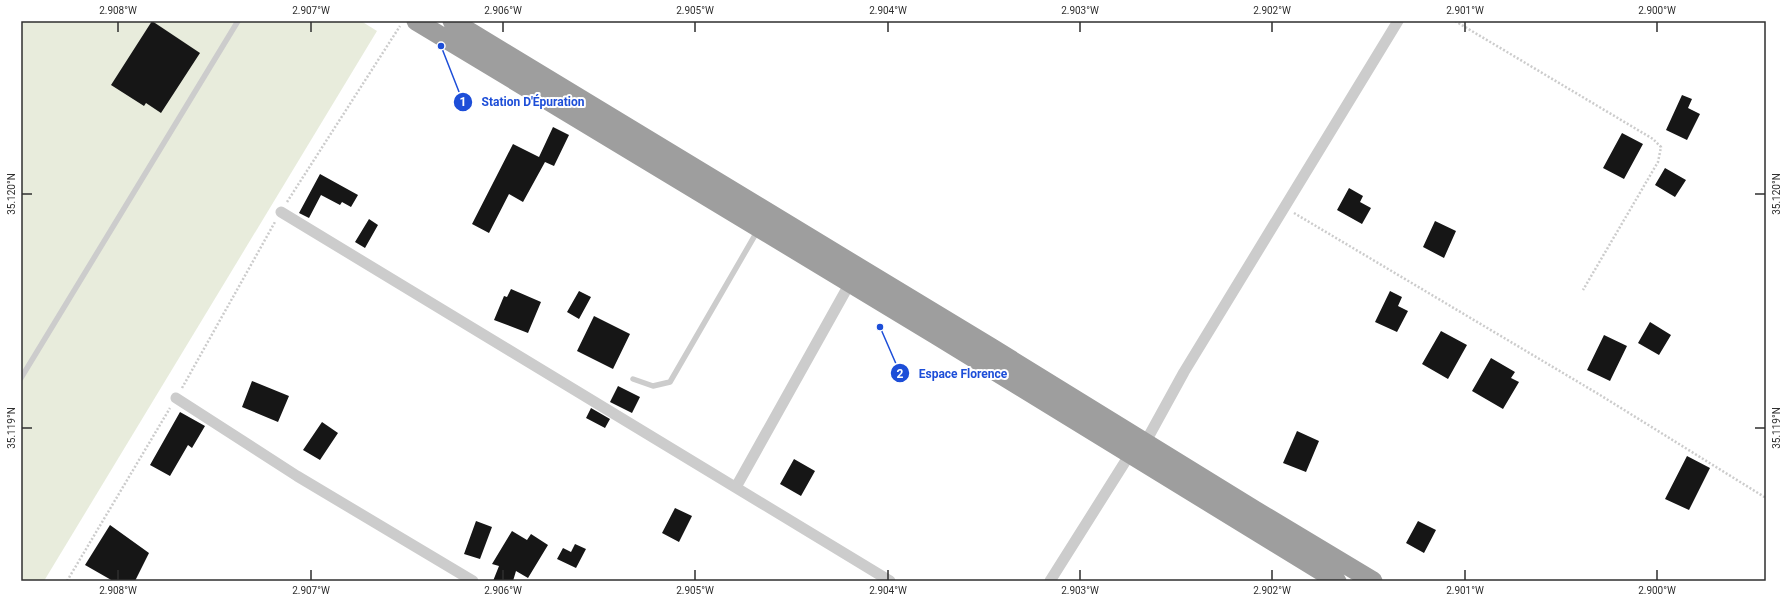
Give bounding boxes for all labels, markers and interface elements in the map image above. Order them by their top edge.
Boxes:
text: 2.908°W [99,5,137,16]
text: 2.907°W [292,5,330,16]
text: 2.906°W [484,5,522,16]
text: 2.905°W [676,5,714,16]
text: 2.904°W [869,5,907,16]
text: 2.903°W [1061,5,1099,16]
text: 2.902°W [1253,5,1291,16]
text: 2.901°W [1446,5,1484,16]
text: 2.900°W [1638,5,1676,16]
callout: Station D'Épuration [453,90,592,114]
text: Station D'Épuration [482,94,585,109]
text: 1 [460,95,466,109]
text: 35.120°N [6,173,17,215]
text: 35.120°N [1771,173,1782,215]
callout: Espace Florence [890,361,1015,385]
text: 2 [897,367,904,381]
text: Espace Florence [919,367,1008,381]
text: 35.119°N [6,407,17,449]
text: 35.119°N [1771,407,1782,449]
text: 2.908°W [99,585,137,596]
text: 2.907°W [292,585,330,596]
text: 2.906°W [484,585,522,596]
text: 2.905°W [676,585,714,596]
text: 2.904°W [869,585,907,596]
text: 2.903°W [1061,585,1099,596]
text: 2.902°W [1253,585,1291,596]
text: 2.901°W [1446,585,1484,596]
text: 2.900°W [1638,585,1676,596]

